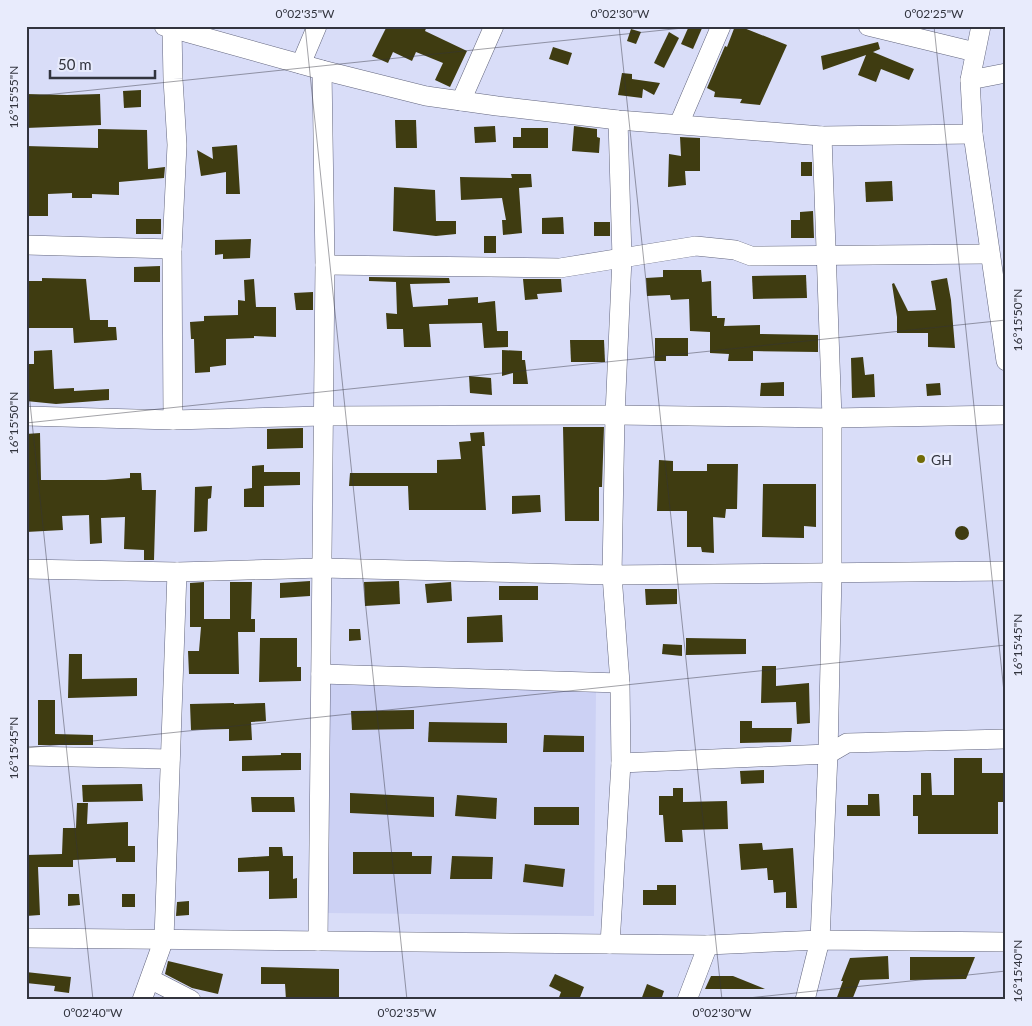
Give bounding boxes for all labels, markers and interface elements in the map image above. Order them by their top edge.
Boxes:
text: 0°02'35"W [275,6,335,21]
text: 0°02'30"W [590,6,650,21]
text: 0°02'25"W [904,6,964,21]
scale bar [50,48,155,80]
text: 50 m [58,55,92,73]
text: 16°15'55"N [6,66,21,128]
text: 16°15'50"N [1010,289,1025,351]
text: 16°15'50"N [6,392,21,454]
place label: GH [931,451,952,468]
marker: GH [915,453,927,465]
text: 16°15'45"N [1010,614,1025,676]
text: 16°15'45"N [6,717,21,779]
text: 16°15'40"N [1010,940,1025,1002]
text: 0°02'40"W [63,1005,123,1020]
text: 0°02'35"W [377,1005,437,1020]
text: 0°02'30"W [692,1005,752,1020]

